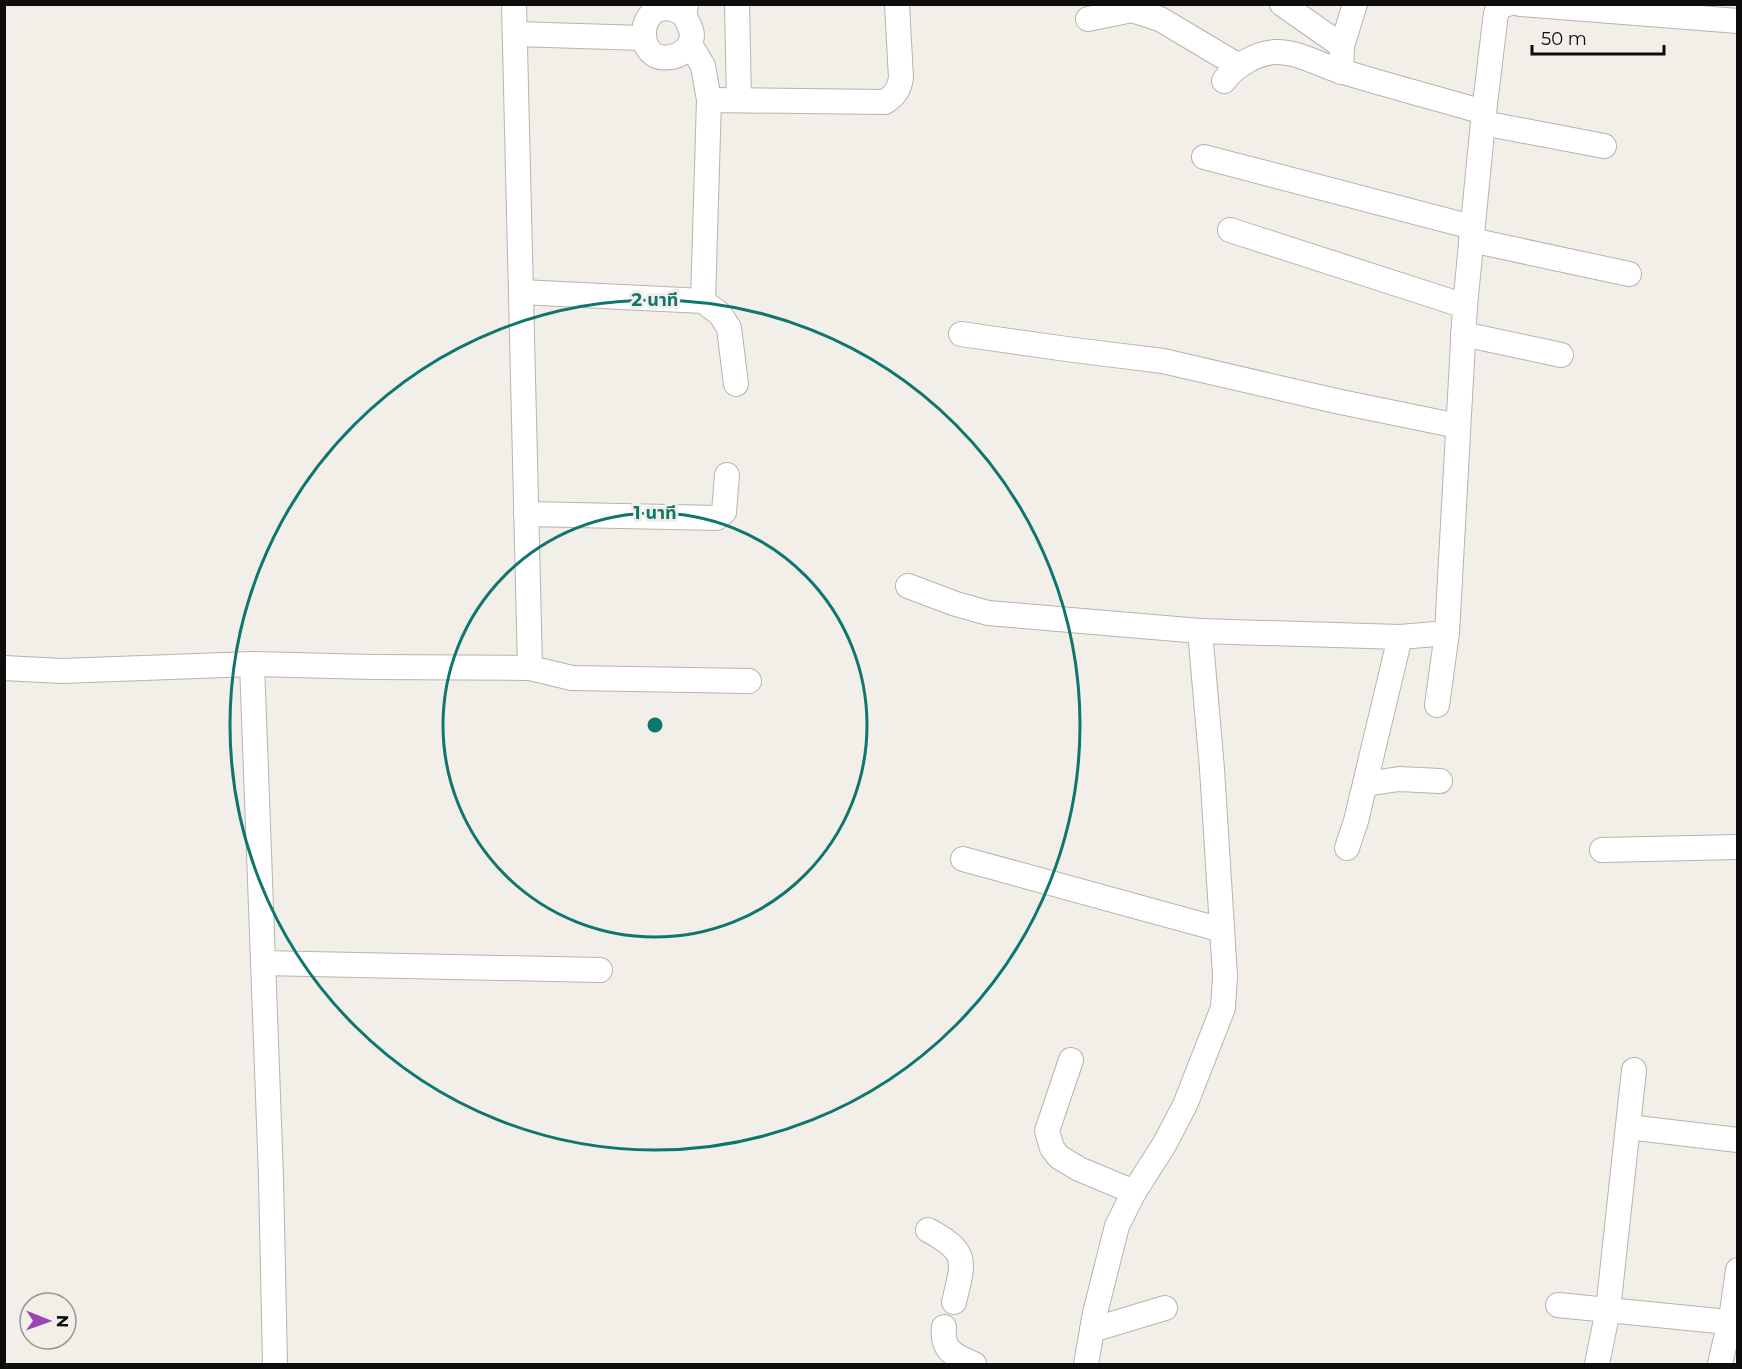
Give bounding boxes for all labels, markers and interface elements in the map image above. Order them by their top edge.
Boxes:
scale bar [1532,18,1664,56]
text: 50 m [1541,28,1587,50]
text: 2 นาที [632,289,678,311]
text: 1 นาที [633,502,677,524]
centre of rings [645,715,665,735]
north arrow [18,1291,78,1351]
text: N [53,1315,72,1328]

